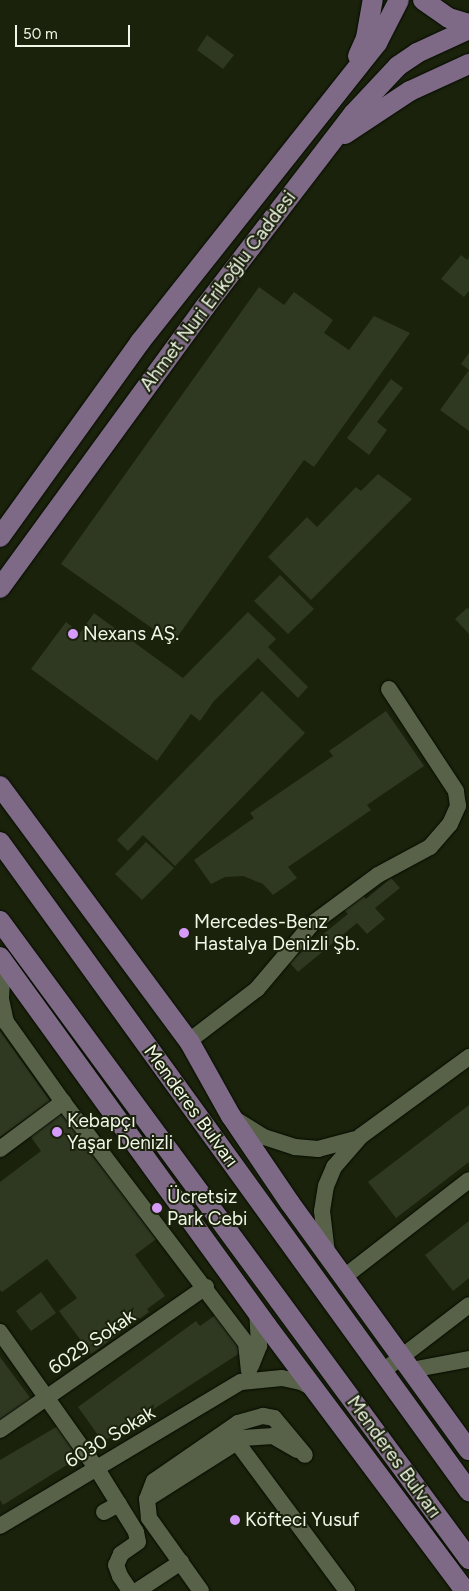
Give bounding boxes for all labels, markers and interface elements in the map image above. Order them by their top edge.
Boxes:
scale bar [18,15,132,47]
text: 50 m [23,25,58,43]
street label: Ahmet Nuri Erikoğlu Caddesi [135,186,301,396]
place label: Nexans AŞ. [83,623,179,645]
marker: Nexans AŞ. [67,628,79,640]
place label: Mercedes-Benz Hastalya Denizli Şb. [194,911,360,955]
marker: Mercedes-Benz Hastalya Denizli Şb. [178,927,190,939]
street label: Menderes Bulvarı [139,1040,243,1172]
place label: Kebapçı Yaşar Denizli [67,1110,173,1154]
marker: Kebapçı Yaşar Denizli [51,1126,63,1138]
place label: Ücretsiz Park Cebi [167,1186,247,1230]
marker: Ücretsiz Park Cebi [151,1202,163,1214]
street label: 6029 Sokak [44,1305,140,1379]
street label: Menderes Bulvarı [342,1391,446,1523]
street label: 6030 Sokak [61,1401,159,1473]
place label: Köfteci Yusuf [245,1509,359,1531]
marker: Köfteci Yusuf [229,1514,241,1526]

